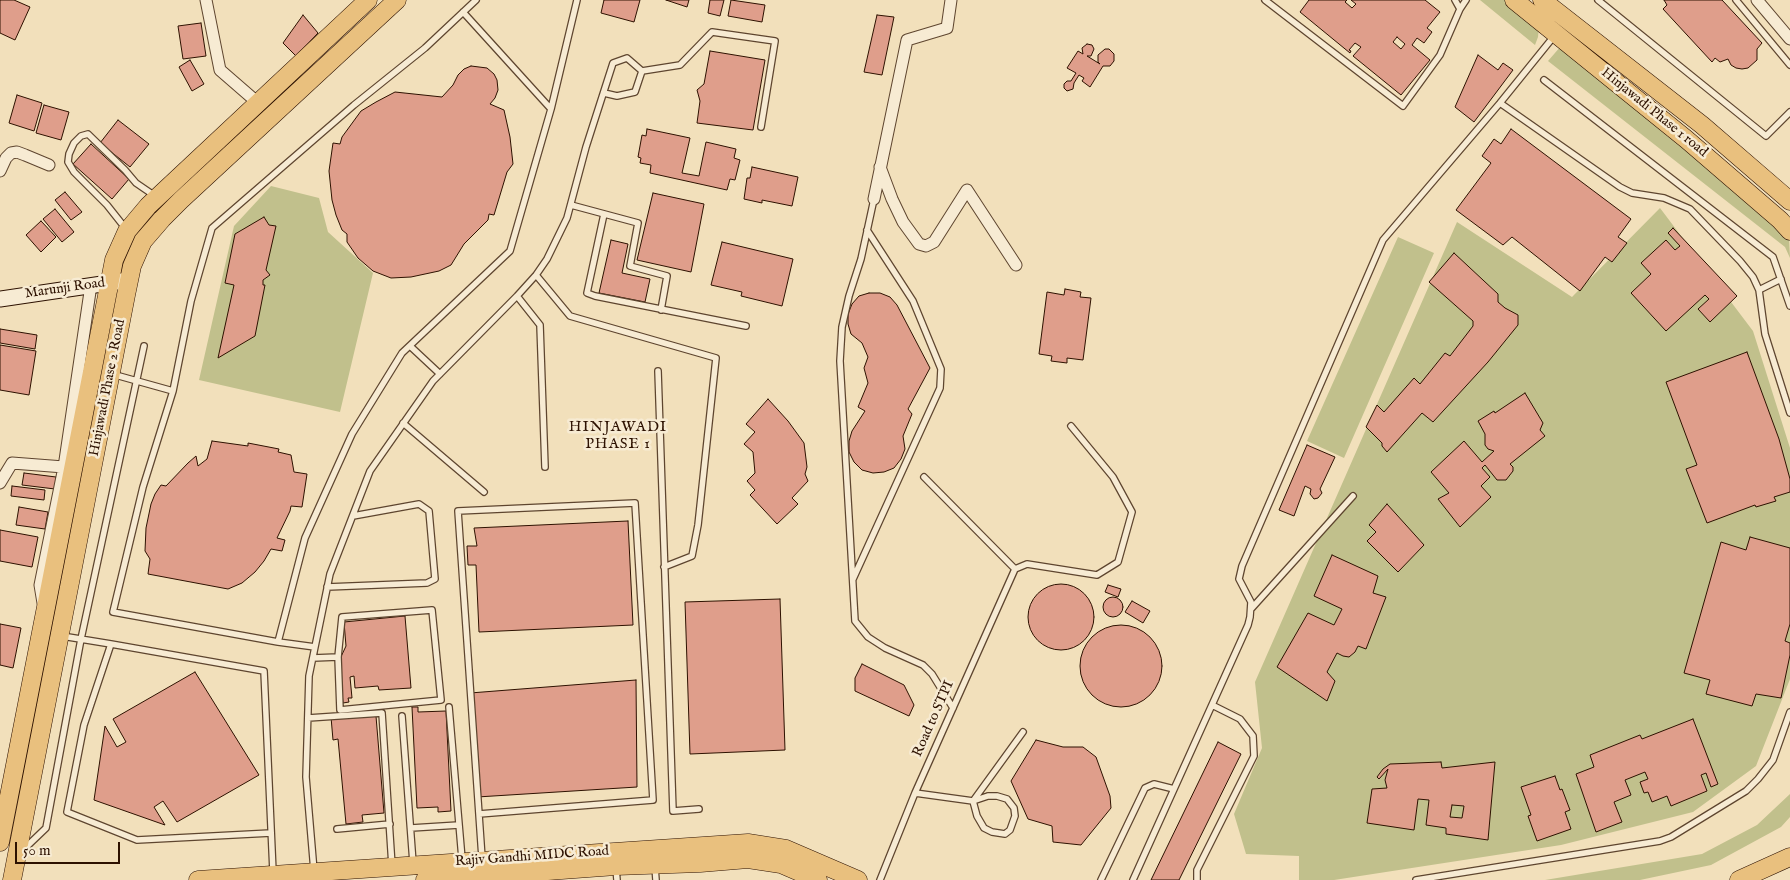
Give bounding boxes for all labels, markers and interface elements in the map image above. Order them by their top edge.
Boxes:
street label: Hinjawadi Phase 1 road [1597,65,1711,161]
street label: Marunji Road [24,275,106,303]
street label: Hinjawadi Phase 2 Road [86,318,130,458]
district label: HINJAWADI PHASE 1 [568,419,668,454]
street label: Road to STPI [910,678,958,760]
scale bar [18,832,122,864]
text: 50 m [23,841,51,860]
street label: Rajiv Gandhi MIDC Road [454,843,610,871]

